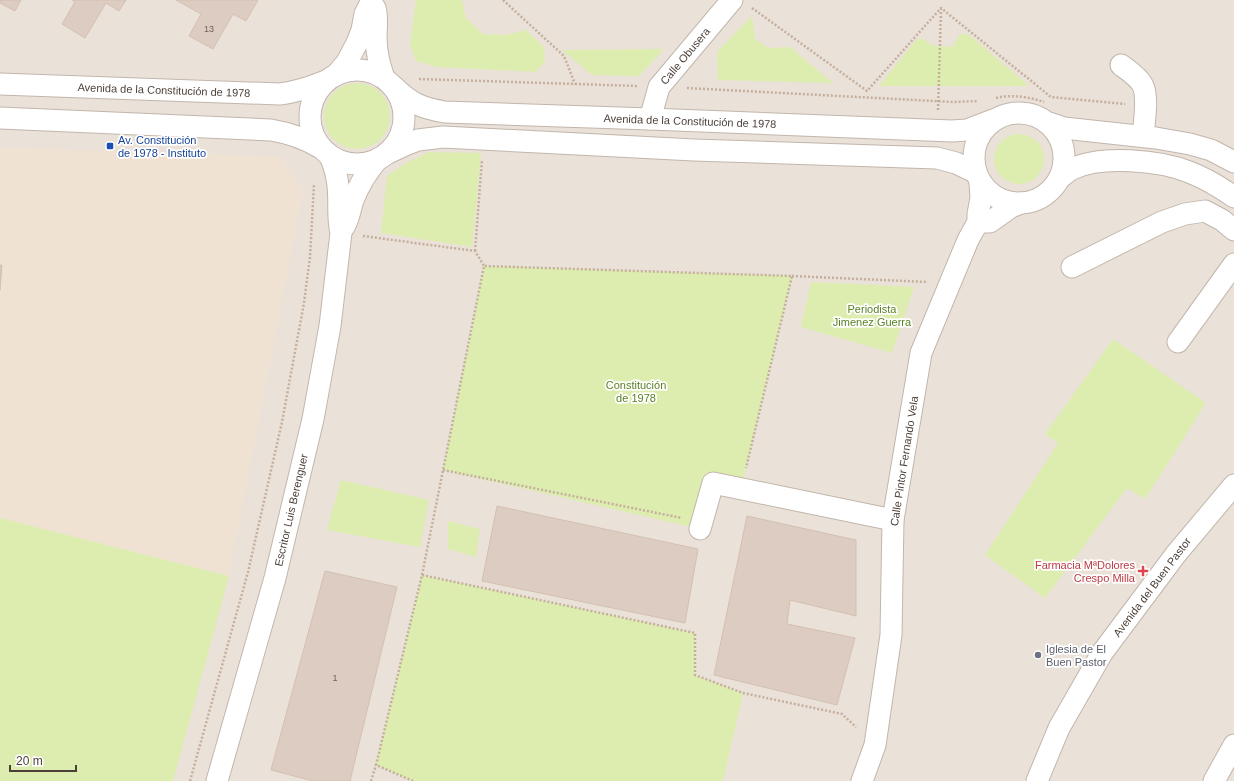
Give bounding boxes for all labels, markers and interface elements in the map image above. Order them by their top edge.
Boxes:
house number: 13 [204,24,214,34]
street label: Calle Obusera [658,25,713,87]
street label: Avenida de la Constitución de 1978 [77,81,251,99]
street label: Avenida de la Constitución de 1978 [603,112,777,130]
place label: Av. Constitución de 1978 - Instituto [118,134,206,159]
marker: Av. Constitución de 1978 - Instituto [105,141,115,151]
park label: Periodista Jimenez Guerra [833,303,912,328]
park label: Constitución de 1978 [606,379,666,404]
street label: Calle Pintor Fernando Vela [888,394,920,527]
street label: Escritor Luis Berenguer [272,452,310,567]
street label: Avenida del Buen Pastor [1111,535,1193,639]
place label: Farmacia MªDolores Crespo Milla [1035,559,1136,584]
marker: Farmacia MªDolores Crespo Milla [1138,566,1148,576]
place label: Iglesia de El Buen Pastor [1046,643,1107,668]
marker: Iglesia de El Buen Pastor [1033,650,1043,660]
house number: 1 [332,673,338,683]
scale bar [10,747,76,773]
text: 20 m [16,754,43,768]

